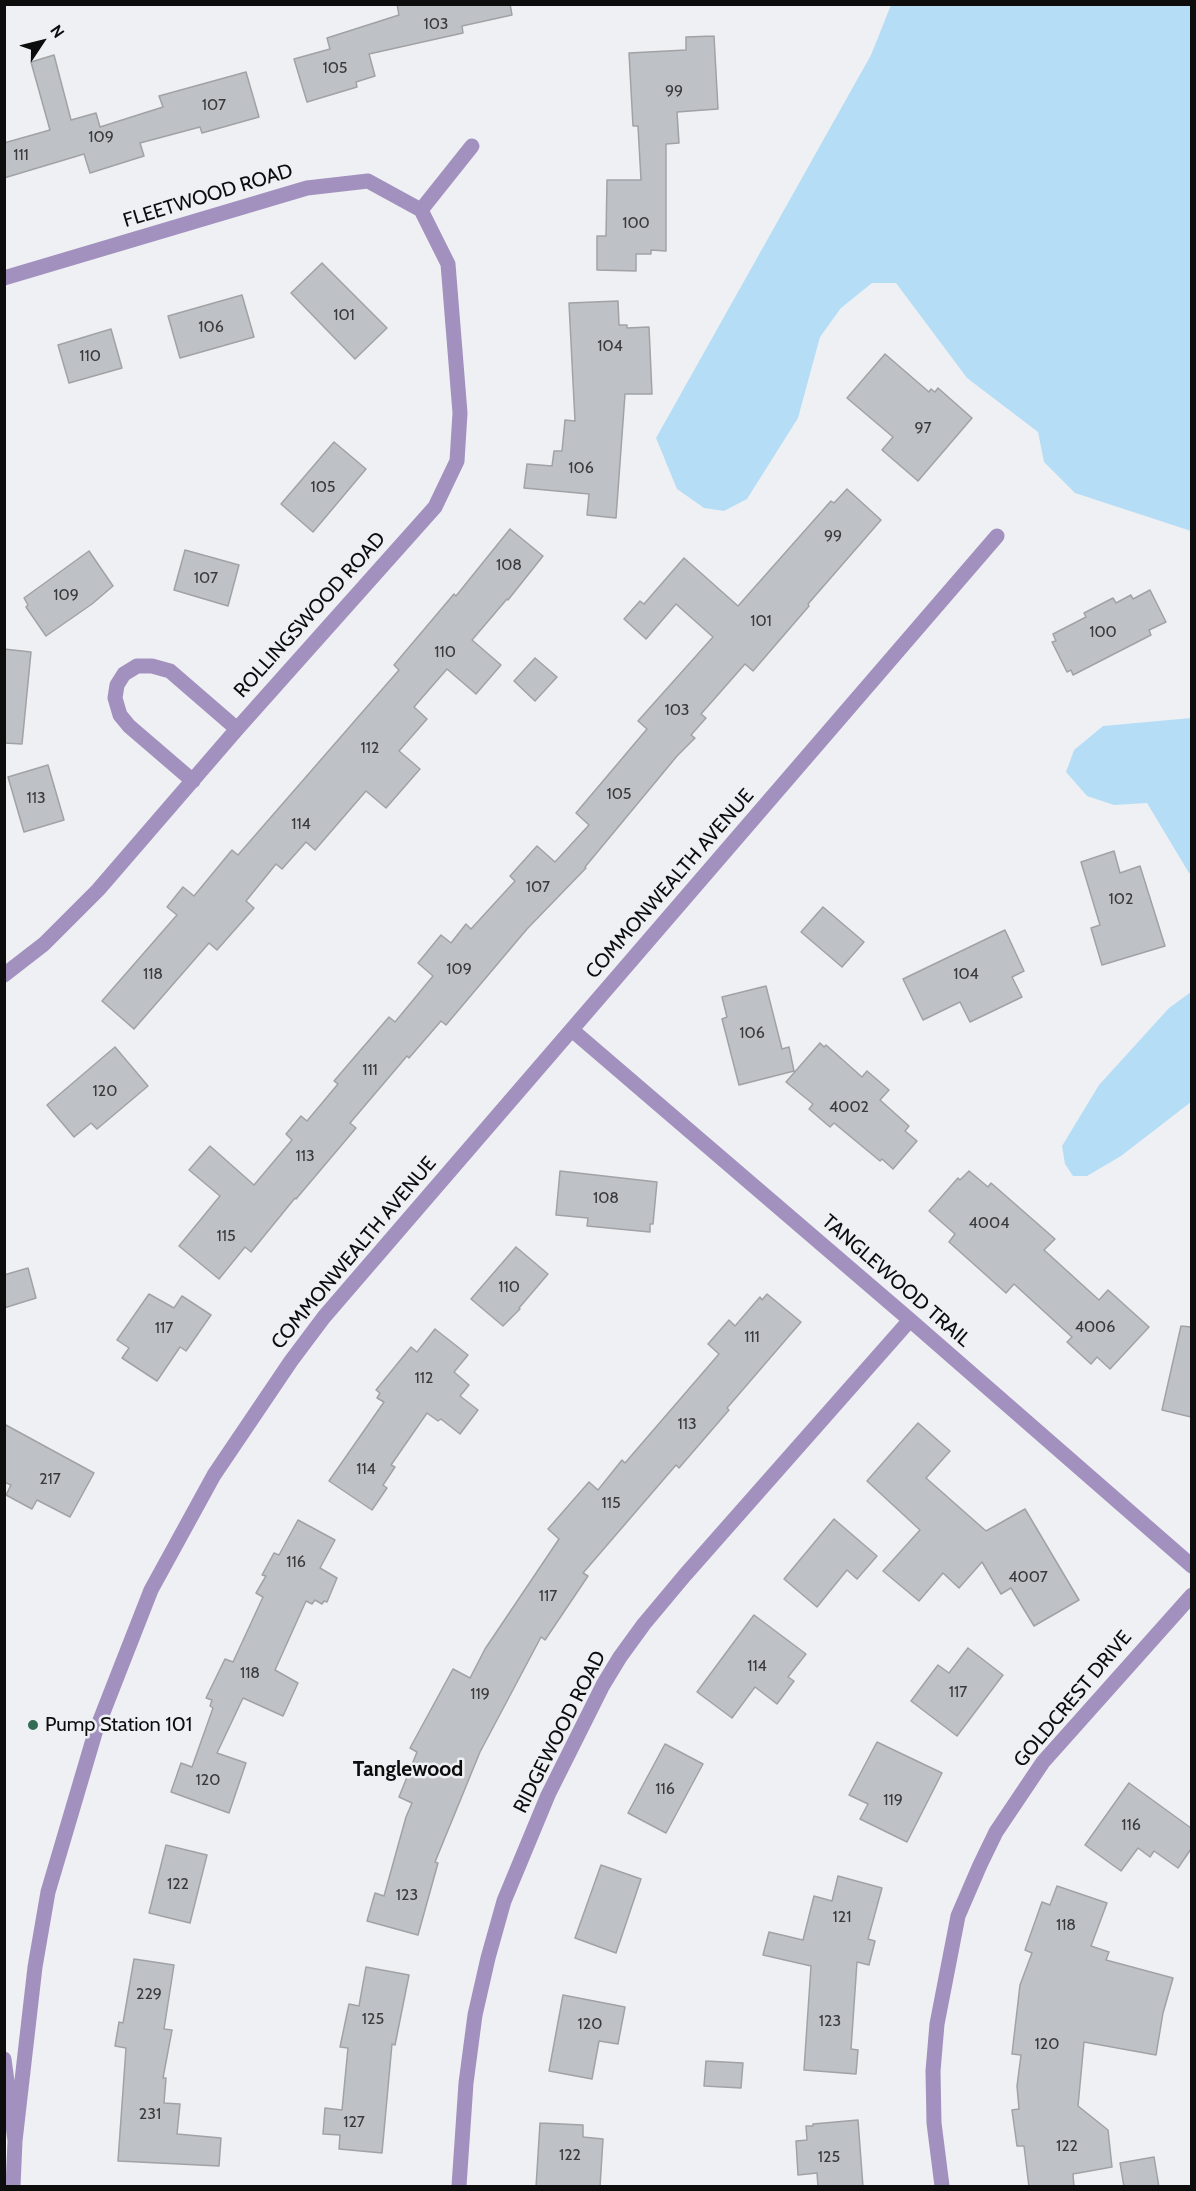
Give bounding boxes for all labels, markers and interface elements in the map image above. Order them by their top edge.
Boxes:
north arrow [12,12,72,72]
house number: 103 [423,14,449,34]
text: N [46,21,68,41]
house number: 105 [322,58,348,78]
house number: 99 [665,81,683,101]
house number: 107 [202,95,226,115]
house number: 109 [88,127,114,147]
house number: 111 [13,145,29,165]
street label: FLEETWOOD ROAD [120,159,296,233]
house number: 100 [622,213,650,233]
house number: 101 [333,305,355,325]
house number: 106 [198,317,224,337]
house number: 104 [597,336,623,356]
house number: 110 [79,346,101,366]
house number: 97 [914,418,932,438]
house number: 106 [568,458,594,478]
house number: 105 [310,477,336,497]
house number: 99 [824,526,842,546]
street label: ROLLINGSWOOD ROAD [229,527,391,703]
house number: 108 [496,555,522,575]
house number: 107 [194,568,218,588]
house number: 109 [53,585,79,605]
house number: 101 [750,611,772,631]
house number: 100 [1089,622,1117,642]
house number: 110 [434,642,456,662]
house number: 103 [664,700,690,720]
house number: 112 [361,738,379,758]
street label: COMMONWEALTH AVENUE [581,784,759,984]
house number: 105 [606,784,632,804]
house number: 113 [26,788,46,808]
house number: 114 [291,814,311,834]
house number: 107 [526,877,550,897]
house number: 102 [1109,889,1133,909]
house number: 109 [446,959,472,979]
house number: 118 [143,964,163,984]
house number: 104 [953,964,979,984]
house number: 106 [739,1023,765,1043]
house number: 111 [362,1060,378,1080]
house number: 120 [93,1081,117,1101]
house number: 4002 [829,1097,869,1117]
house number: 113 [295,1146,315,1166]
street label: COMMONWEALTH AVENUE [266,1152,442,1354]
house number: 108 [593,1188,619,1208]
street label: TANGLEWOOD TRAIL [817,1210,975,1352]
house number: 4004 [969,1213,1009,1233]
house number: 115 [216,1226,236,1246]
house number: 110 [498,1277,520,1297]
house number: 4006 [1075,1317,1115,1337]
house number: 117 [155,1318,173,1338]
house number: 111 [744,1327,760,1347]
house number: 112 [415,1368,433,1388]
house number: 113 [677,1414,697,1434]
house number: 114 [356,1459,376,1479]
house number: 217 [39,1469,61,1489]
house number: 115 [601,1493,621,1513]
house number: 116 [286,1552,306,1572]
house number: 4007 [1008,1567,1048,1587]
house number: 117 [539,1586,557,1606]
street label: GOLDCREST DRIVE [1009,1626,1137,1772]
street label: RIDGEWOOD ROAD [509,1647,611,1817]
house number: 114 [747,1656,767,1676]
house number: 118 [240,1663,260,1683]
house number: 117 [949,1682,967,1702]
house number: 119 [470,1684,490,1704]
place label: Pump Station 101 [45,1713,192,1737]
marker: Pump Station 101 [26,1718,40,1732]
district label: Tanglewood [353,1757,463,1783]
house number: 120 [196,1770,220,1790]
house number: 116 [655,1779,675,1799]
house number: 119 [883,1790,903,1810]
house number: 116 [1121,1815,1141,1835]
house number: 122 [167,1874,189,1894]
house number: 123 [396,1885,418,1905]
house number: 121 [833,1907,851,1927]
house number: 118 [1056,1915,1076,1935]
house number: 229 [136,1984,162,2004]
house number: 125 [362,2009,384,2029]
house number: 123 [819,2011,841,2031]
house number: 120 [578,2014,602,2034]
house number: 120 [1035,2034,1059,2054]
house number: 231 [139,2104,161,2124]
house number: 127 [343,2112,365,2132]
house number: 122 [1056,2136,1078,2156]
house number: 122 [559,2145,581,2165]
house number: 125 [818,2147,840,2167]

